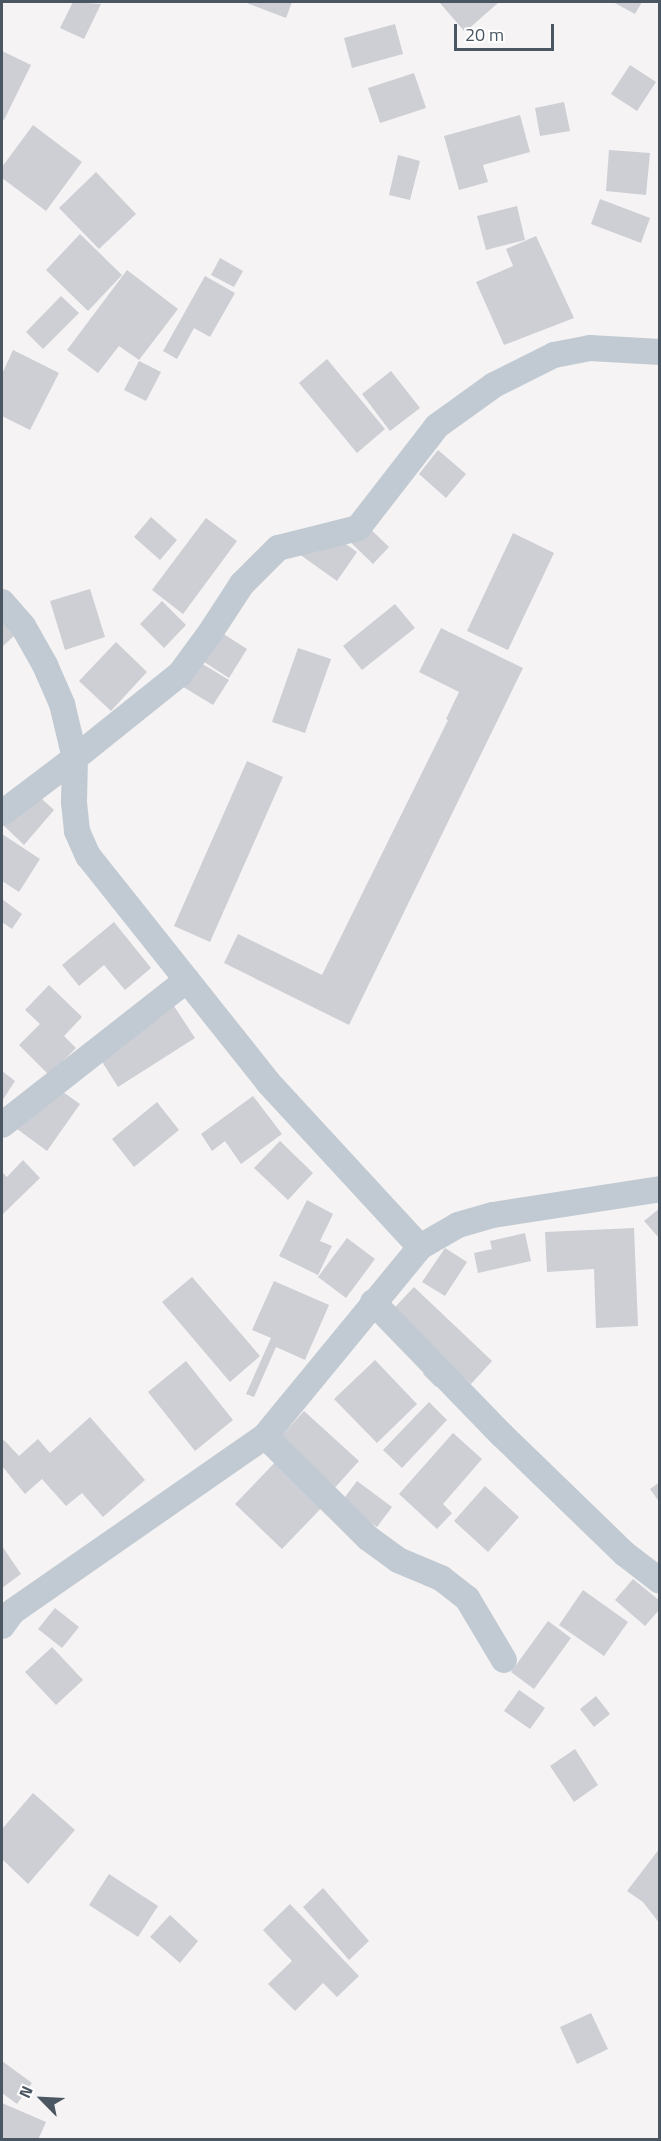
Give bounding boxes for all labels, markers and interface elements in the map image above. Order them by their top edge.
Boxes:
scale bar [457,12,558,50]
text: 20 m [465,21,504,48]
north arrow [12,2069,72,2129]
text: N [12,2082,39,2102]

